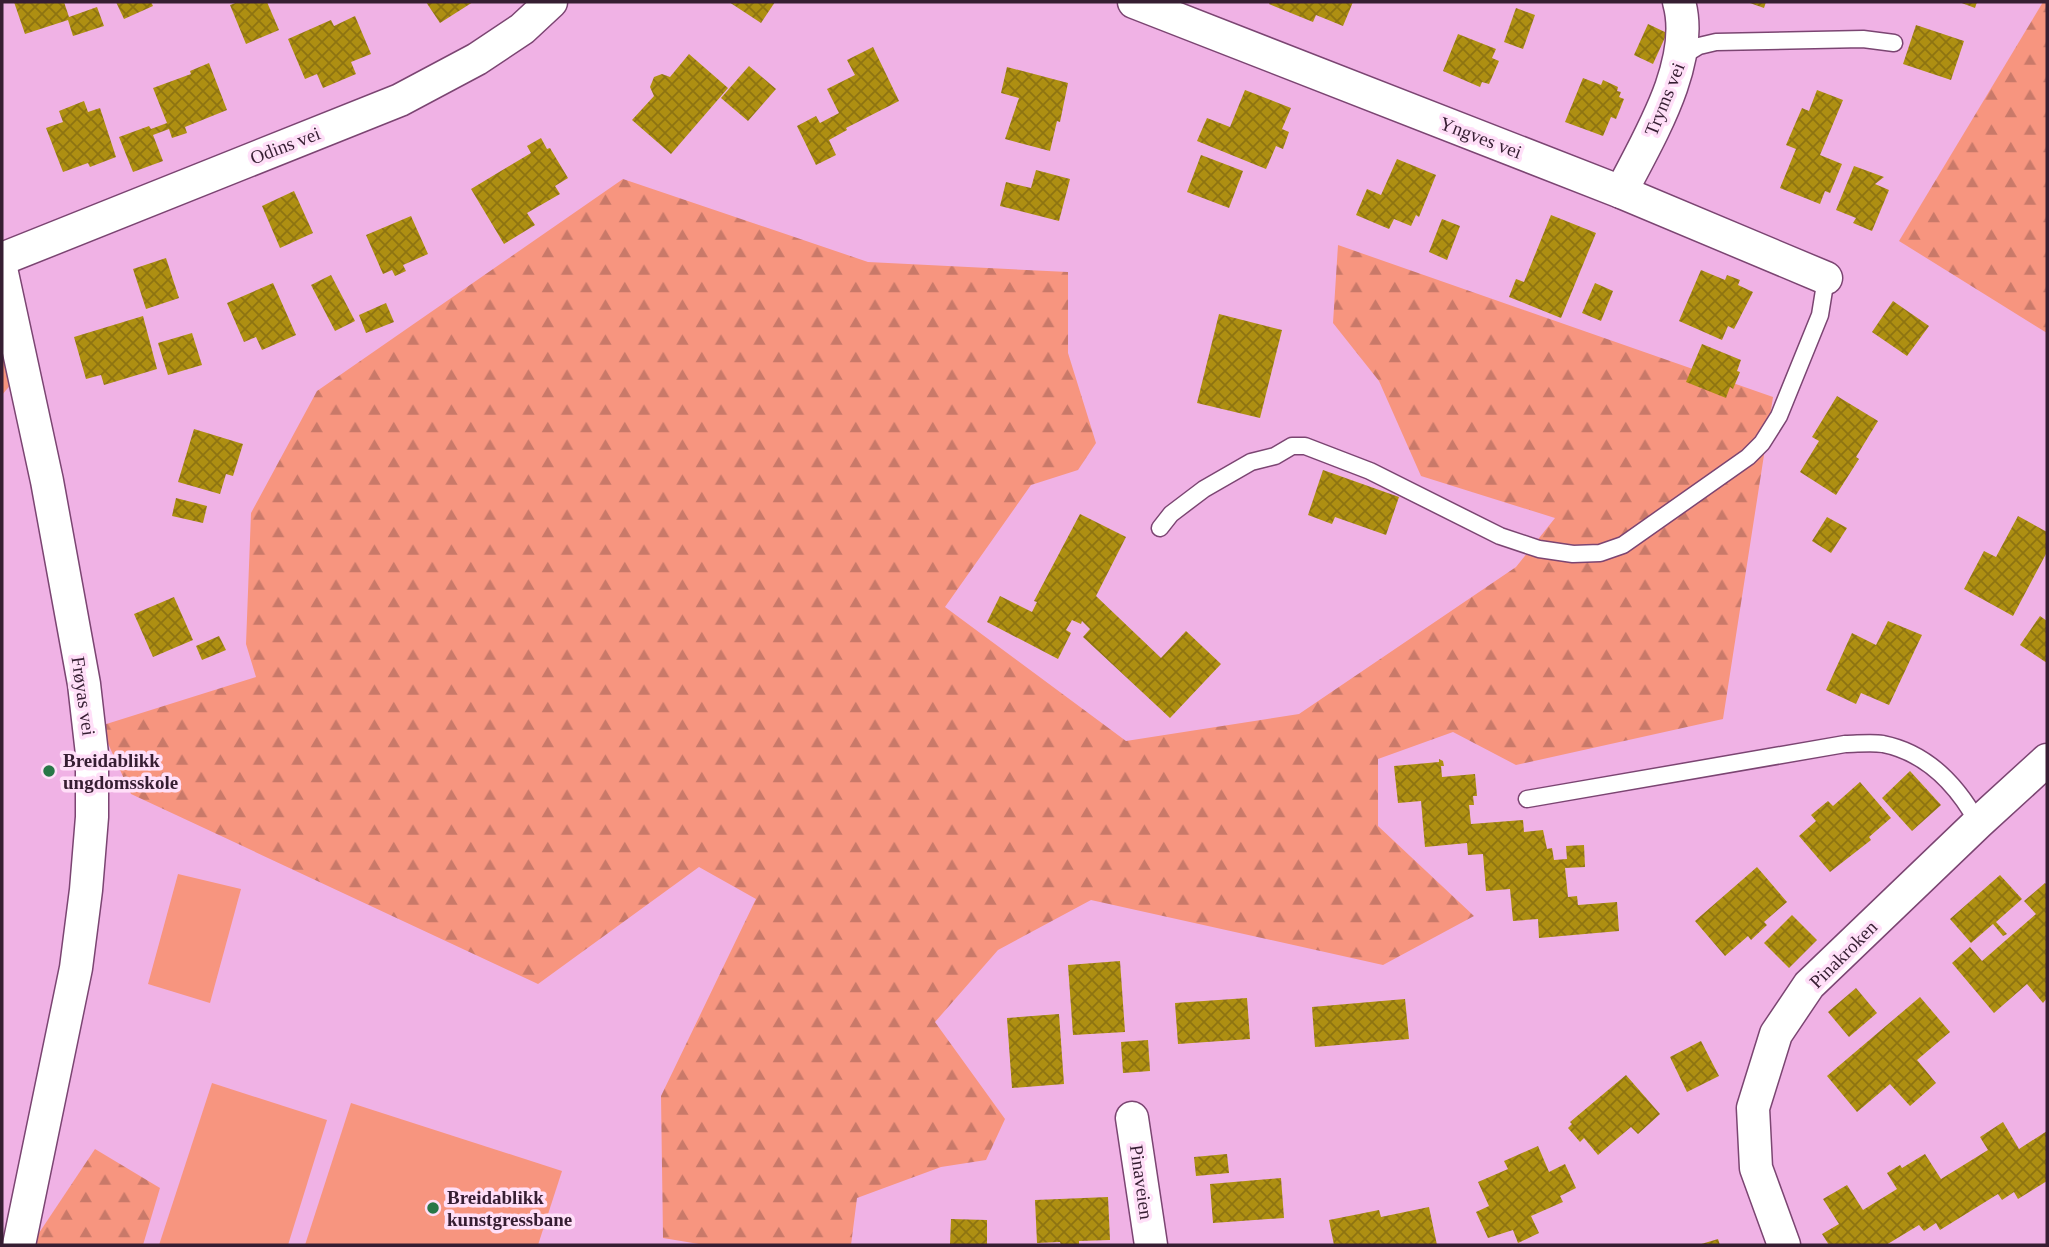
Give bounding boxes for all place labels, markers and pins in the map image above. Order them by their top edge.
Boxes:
place label: Breidablikk ungdomsskole [63,750,178,793]
marker: Breidablikk ungdomsskole [41,763,57,779]
place label: Breidablikk kunstgressbane [447,1187,572,1230]
marker: Breidablikk kunstgressbane [425,1200,441,1216]

